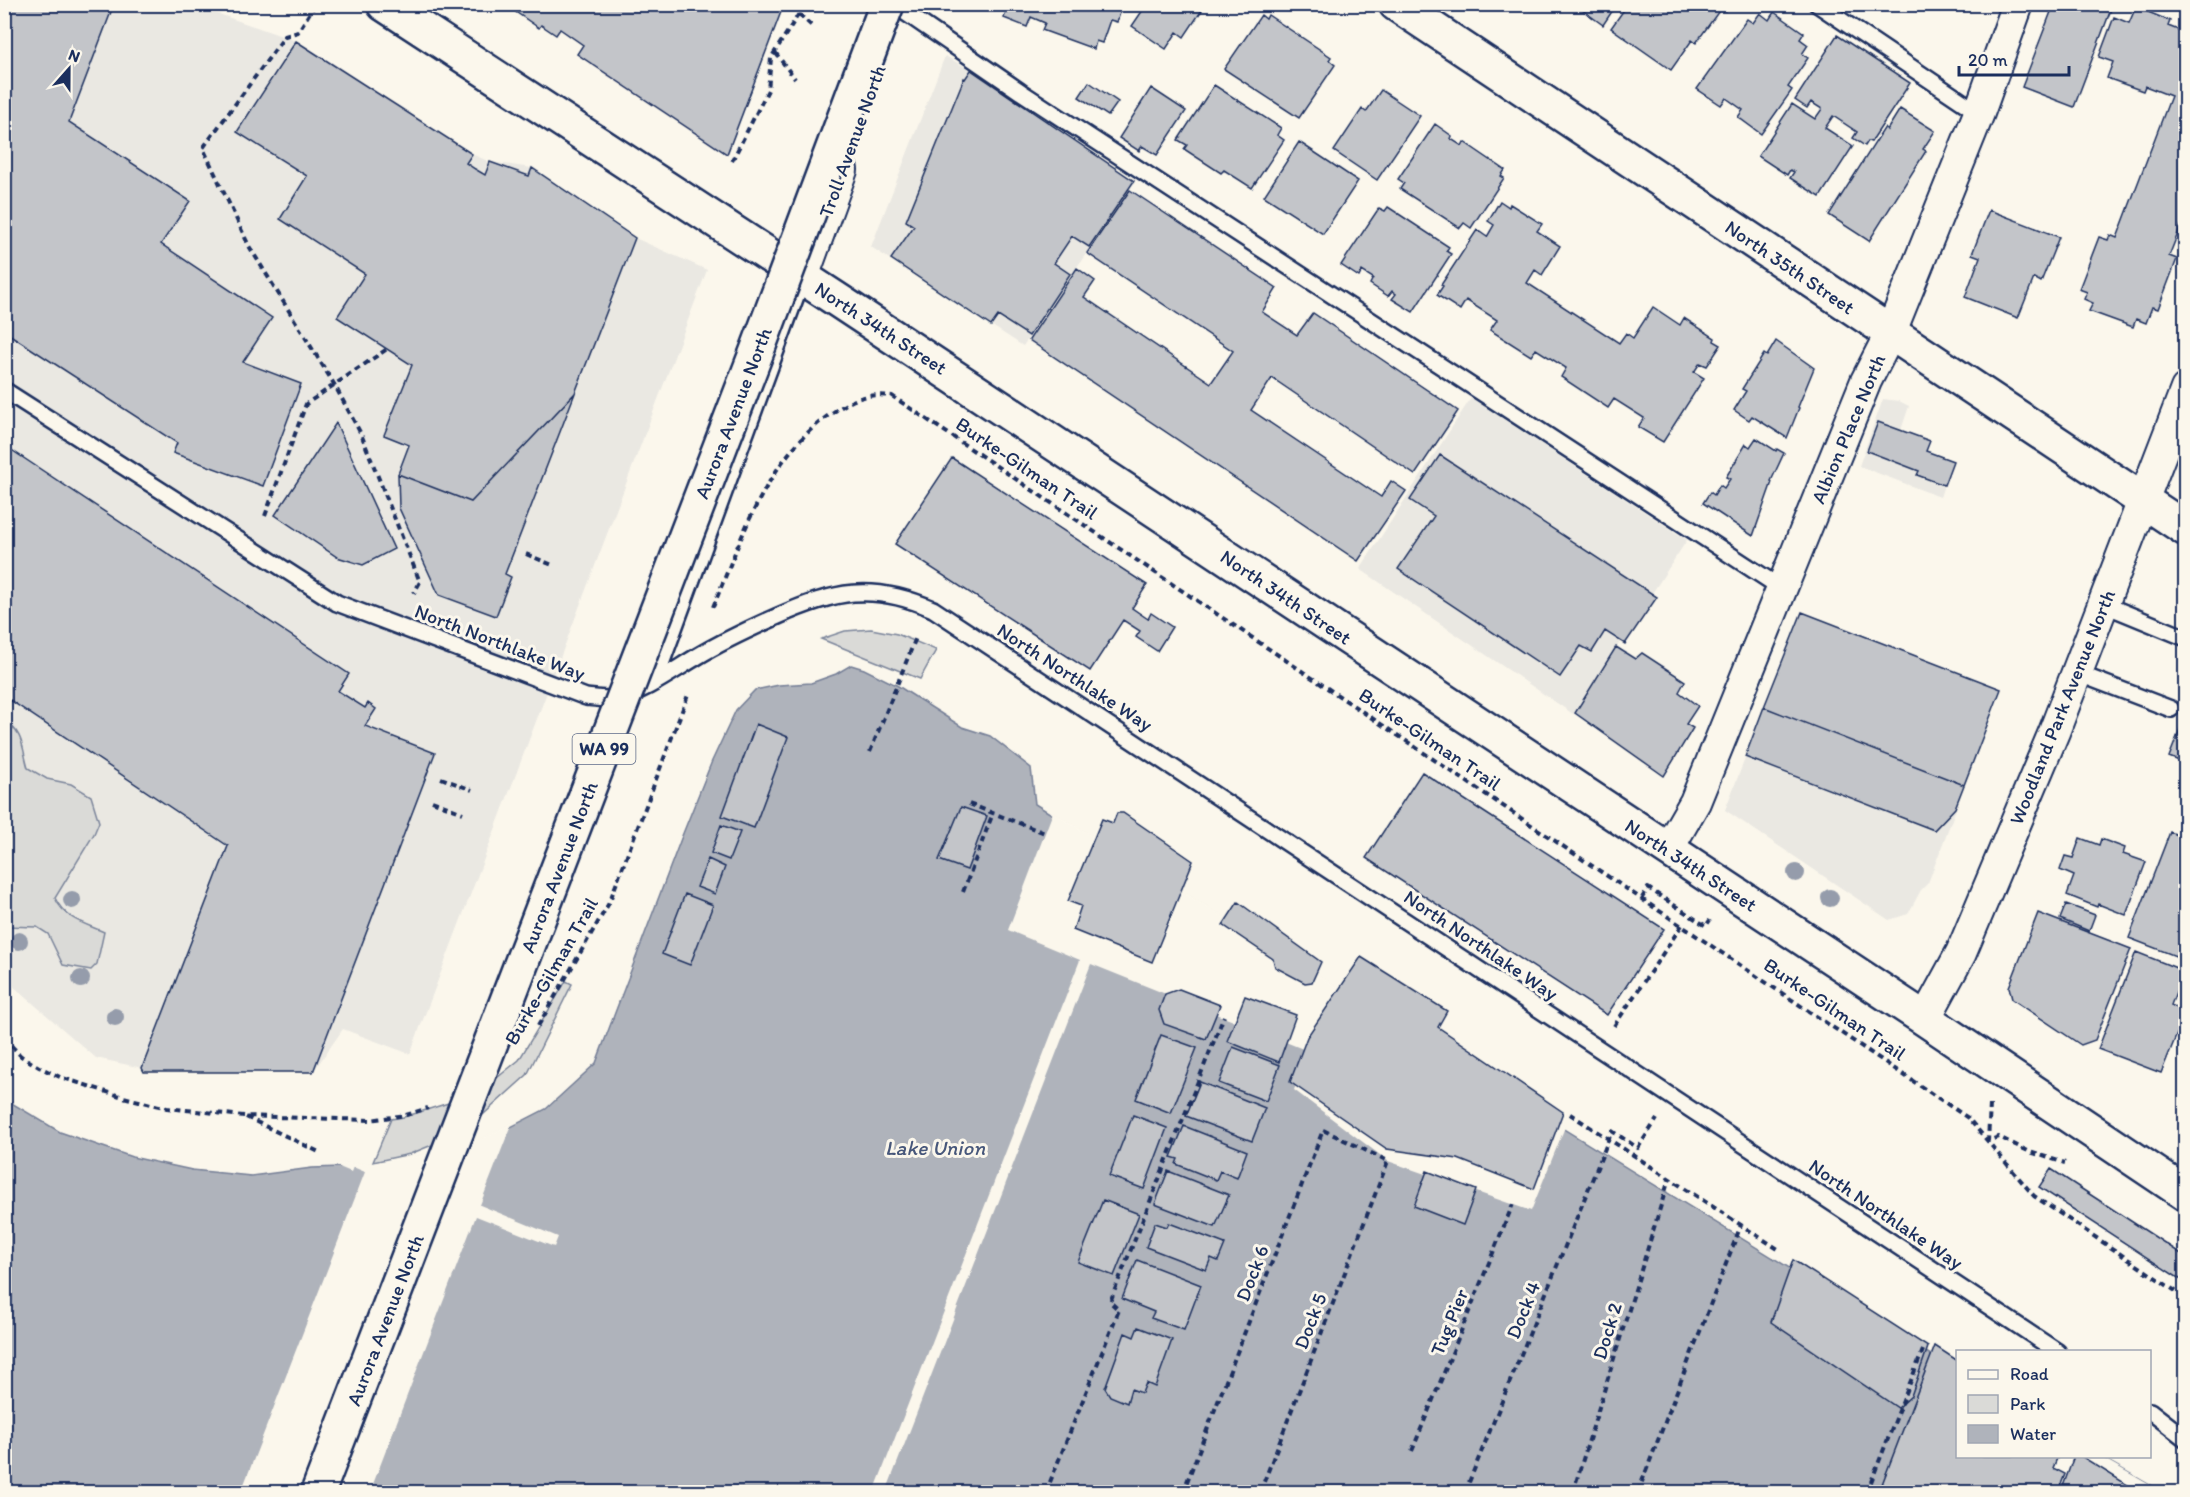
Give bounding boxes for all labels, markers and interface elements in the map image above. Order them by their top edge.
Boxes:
north arrow [39,39,99,99]
scale bar [1959,39,2068,77]
text: N [66,45,83,66]
text: 20 m [1968,49,2008,71]
street label: Troll Avenue North [813,62,891,220]
street label: North 35th Street [1721,215,1860,319]
street label: North 34th Street [810,276,952,380]
street label: Aurora Avenue North [689,324,777,502]
street label: Albion Place North [1806,351,1890,507]
street label: Burke-Gilman Trail [951,412,1103,525]
street label: North 34th Street [1216,544,1356,650]
street label: Woodland Park Avenue North [2004,586,2120,828]
street label: North Northlake Way [411,598,589,686]
street label: North Northlake Way [993,618,1158,737]
street label: Burke-Gilman Trail [1354,683,1506,796]
road number: WA 99 [572,734,636,764]
street label: Aurora Avenue North [515,778,603,956]
street label: North 34th Street [1620,813,1762,917]
street label: North Northlake Way [1399,885,1563,1006]
street label: Burke-Gilman Trail [499,893,603,1049]
street label: Burke-Gilman Trail [1759,953,1911,1066]
water label: Lake Union [885,1135,986,1160]
street label: North Northlake Way [1804,1154,1968,1275]
street label: Aurora Avenue North [341,1231,429,1409]
street label: Dock 6 [1230,1242,1274,1304]
street label: Dock 4 [1501,1278,1545,1342]
street label: Tug Pier [1425,1285,1473,1359]
street label: Dock 5 [1288,1290,1332,1352]
street label: Dock 2 [1587,1299,1627,1362]
legend [1956,1350,2151,1458]
text: Road [2010,1363,2049,1385]
text: Park [2010,1393,2045,1415]
text: Water [2010,1423,2056,1445]

